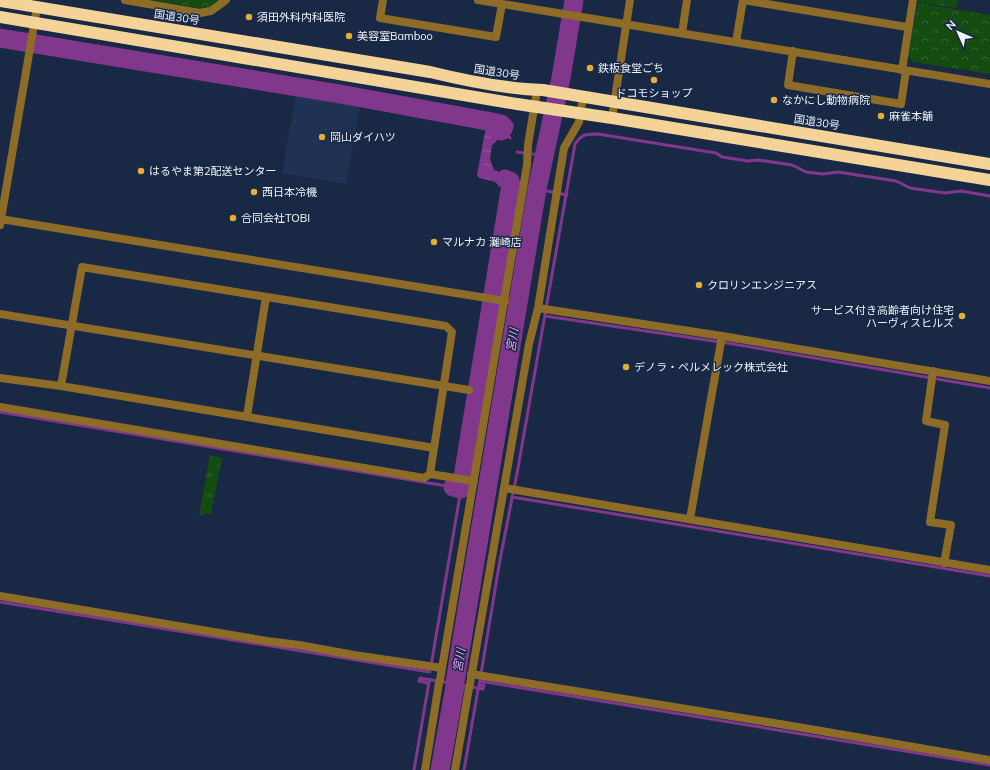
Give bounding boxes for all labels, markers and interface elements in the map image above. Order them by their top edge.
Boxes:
street label: 国道30号 [153,6,201,28]
place label: 須田外科内科医院 [257,10,345,24]
marker: 須田外科内科医院 [244,12,254,22]
north arrow [938,12,978,52]
text: N [943,17,959,33]
place label: 美容室Bamboo [357,29,433,43]
marker: 美容室Bamboo [344,31,354,41]
street label: 国道30号 [473,61,521,83]
place label: 鉄板食堂ごち [598,61,664,75]
marker: 鉄板食堂ごち [585,63,595,73]
marker: ドコモショップ [649,75,659,85]
place label: ドコモショップ [616,86,693,100]
place label: なかにし動物病院 [782,93,870,107]
marker: なかにし動物病院 [769,95,779,105]
place label: 麻雀本舗 [889,109,933,123]
street label: 国道30号 [793,111,841,133]
marker: 麻雀本舗 [876,111,886,121]
place label: 岡山ダイハツ [330,130,396,144]
marker: 岡山ダイハツ [317,132,327,142]
place label: はるやま第2配送センター [149,164,277,178]
marker: はるやま第2配送センター [136,166,146,176]
place label: 西日本冷機 [262,185,317,199]
marker: 西日本冷機 [249,187,259,197]
place label: 合同会社TOBI [241,211,310,225]
marker: 合同会社TOBI [228,213,238,223]
place label: マルナカ 灘崎店 [442,235,522,249]
marker: マルナカ 灘崎店 [429,237,439,247]
place label: クロリンエンジニアス [707,278,817,292]
marker: クロリンエンジニアス [694,280,704,290]
place label: サービス付き高齢者向け住宅 ハーヴィスヒルズ [811,303,954,330]
marker: サービス付き高齢者向け住宅 ハーヴィスヒルズ [957,311,967,321]
water label: 宮川 [503,325,522,353]
place label: デノラ・ペルメレック株式会社 [634,360,788,374]
marker: デノラ・ペルメレック株式会社 [621,362,631,372]
water label: 宮川 [450,645,469,673]

